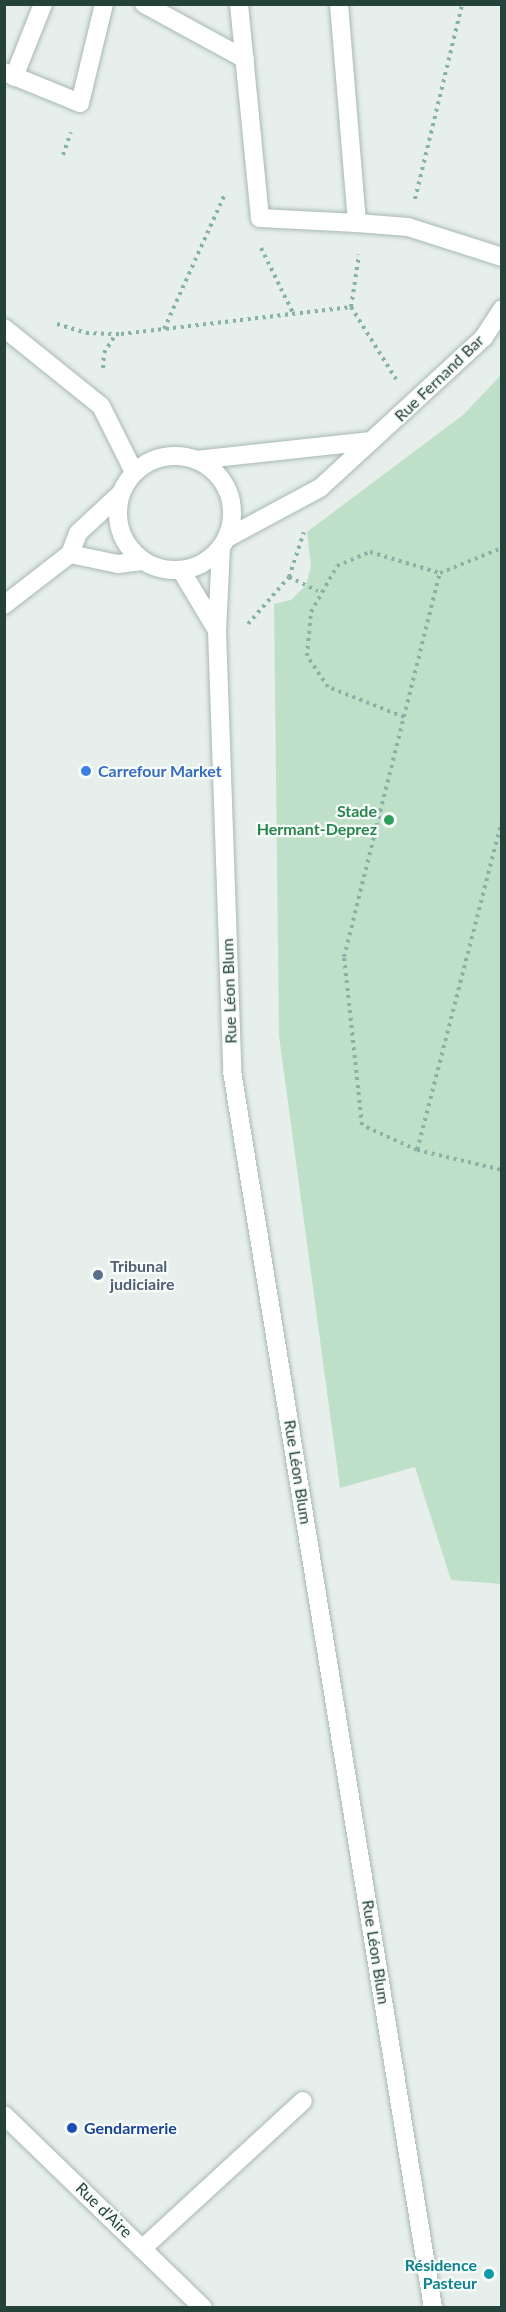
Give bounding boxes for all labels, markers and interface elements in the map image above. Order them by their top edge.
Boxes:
street label: Rue Fernand Bar [390,331,488,425]
place label: Carrefour Market [98,761,222,781]
marker: Carrefour Market [79,764,93,778]
place label: Stade Hermant-Deprez [257,801,377,839]
marker: Stade Hermant-Deprez [382,813,396,827]
street label: Rue Léon Blum [218,938,240,1044]
place label: Tribunal judiciaire [110,1256,174,1294]
marker: Tribunal judiciaire [91,1268,105,1282]
street label: Rue Léon Blum [280,1418,316,1526]
street label: Rue Léon Blum [358,1898,394,2006]
place label: Gendarmerie [84,2118,177,2138]
marker: Gendarmerie [65,2121,79,2135]
street label: Rue d'Aire [72,2178,136,2242]
place label: Résidence Pasteur [405,2255,477,2293]
marker: Résidence Pasteur [482,2267,496,2281]

